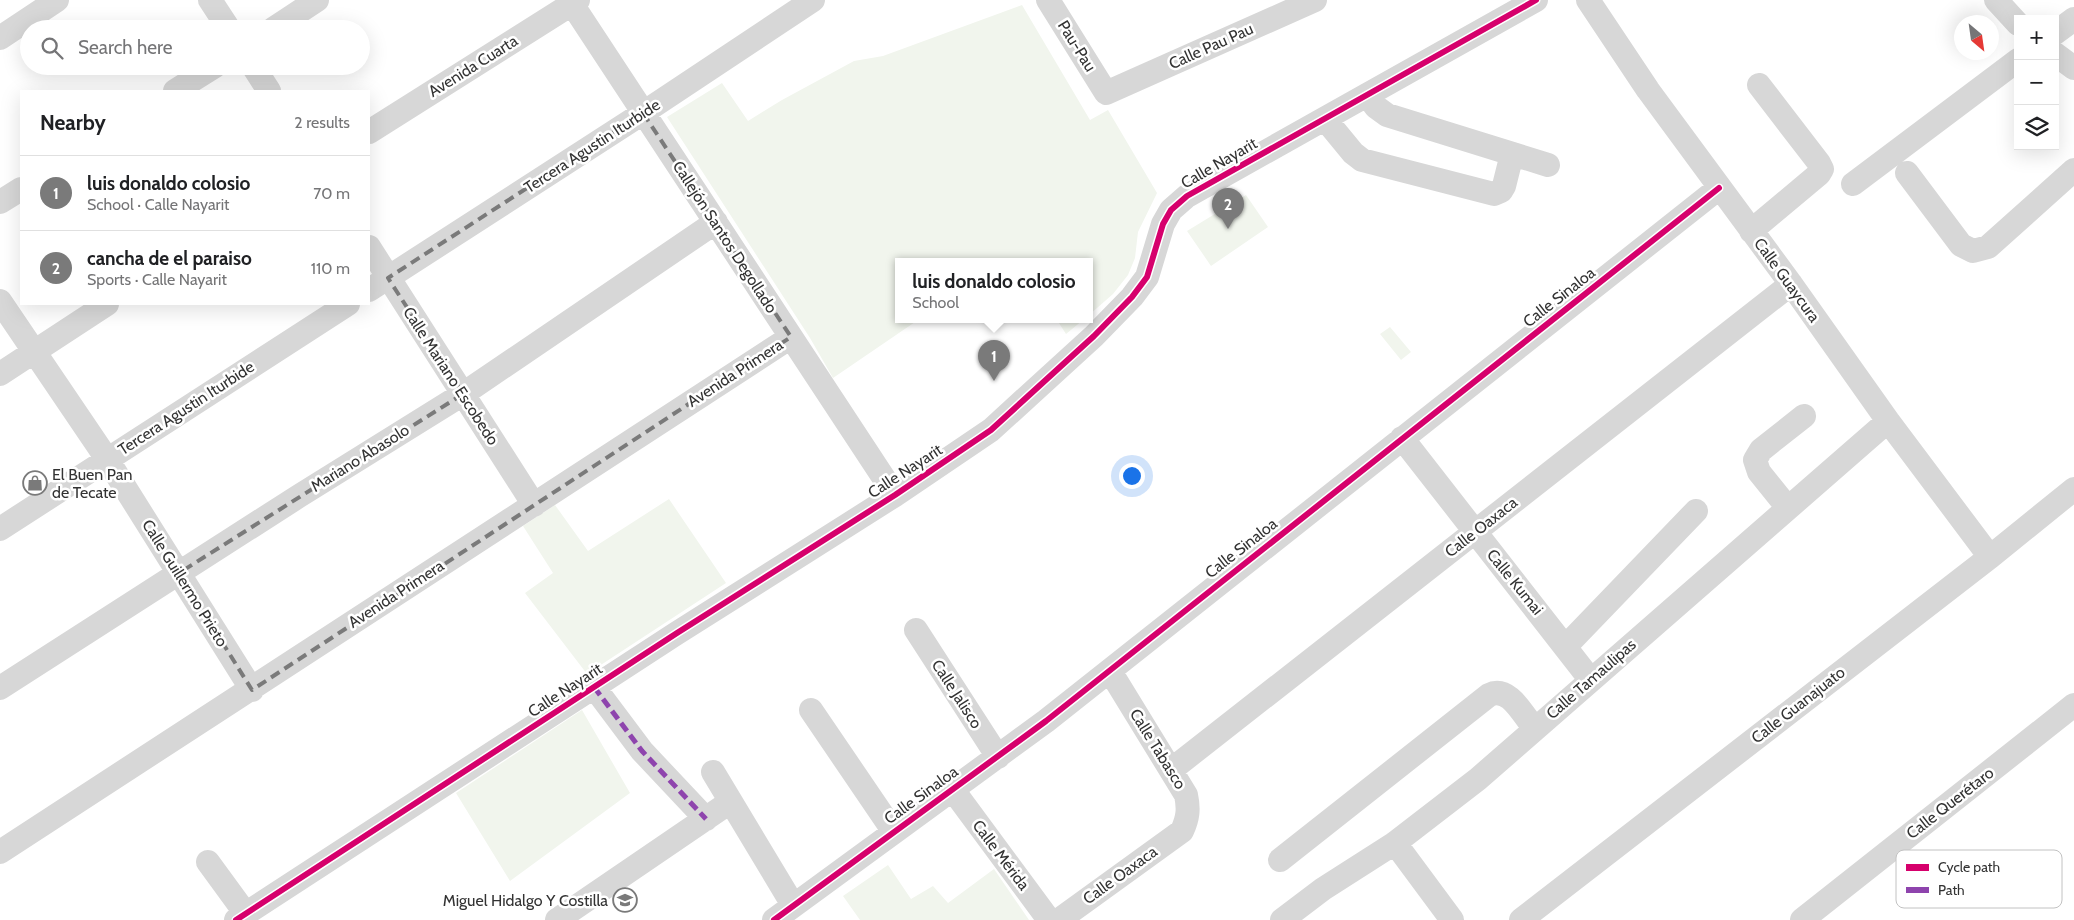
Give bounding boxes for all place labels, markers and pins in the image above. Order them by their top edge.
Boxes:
pin: 2 [1212,188,1244,229]
pin: 1 [978,340,1010,381]
place label: El Buen Pan de Tecate [52,465,132,502]
shop icon: El Buen Pan de Tecate [22,470,48,496]
school or university icon: Miguel Hidalgo Y Costilla [612,887,638,913]
place label: Miguel Hidalgo Y Costilla [443,891,608,910]

